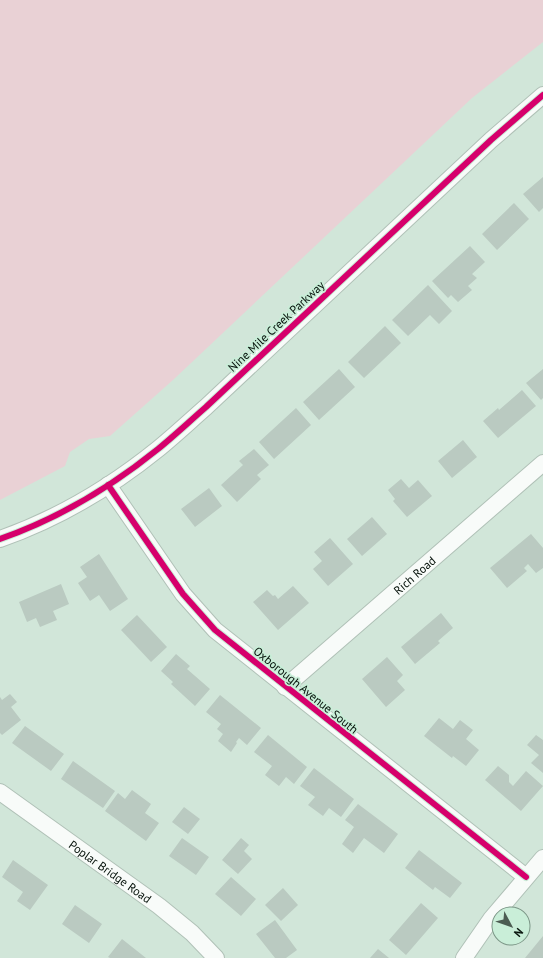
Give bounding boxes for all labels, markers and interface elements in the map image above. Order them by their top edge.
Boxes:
street label: Nine Mile Creek Parkway [225,277,328,375]
street label: Rich Road [390,553,438,597]
street label: Oxborough Avenue South [251,643,361,737]
street label: Poplar Bridge Road [66,837,155,906]
north arrow [491,906,531,946]
text: N [511,925,526,940]

